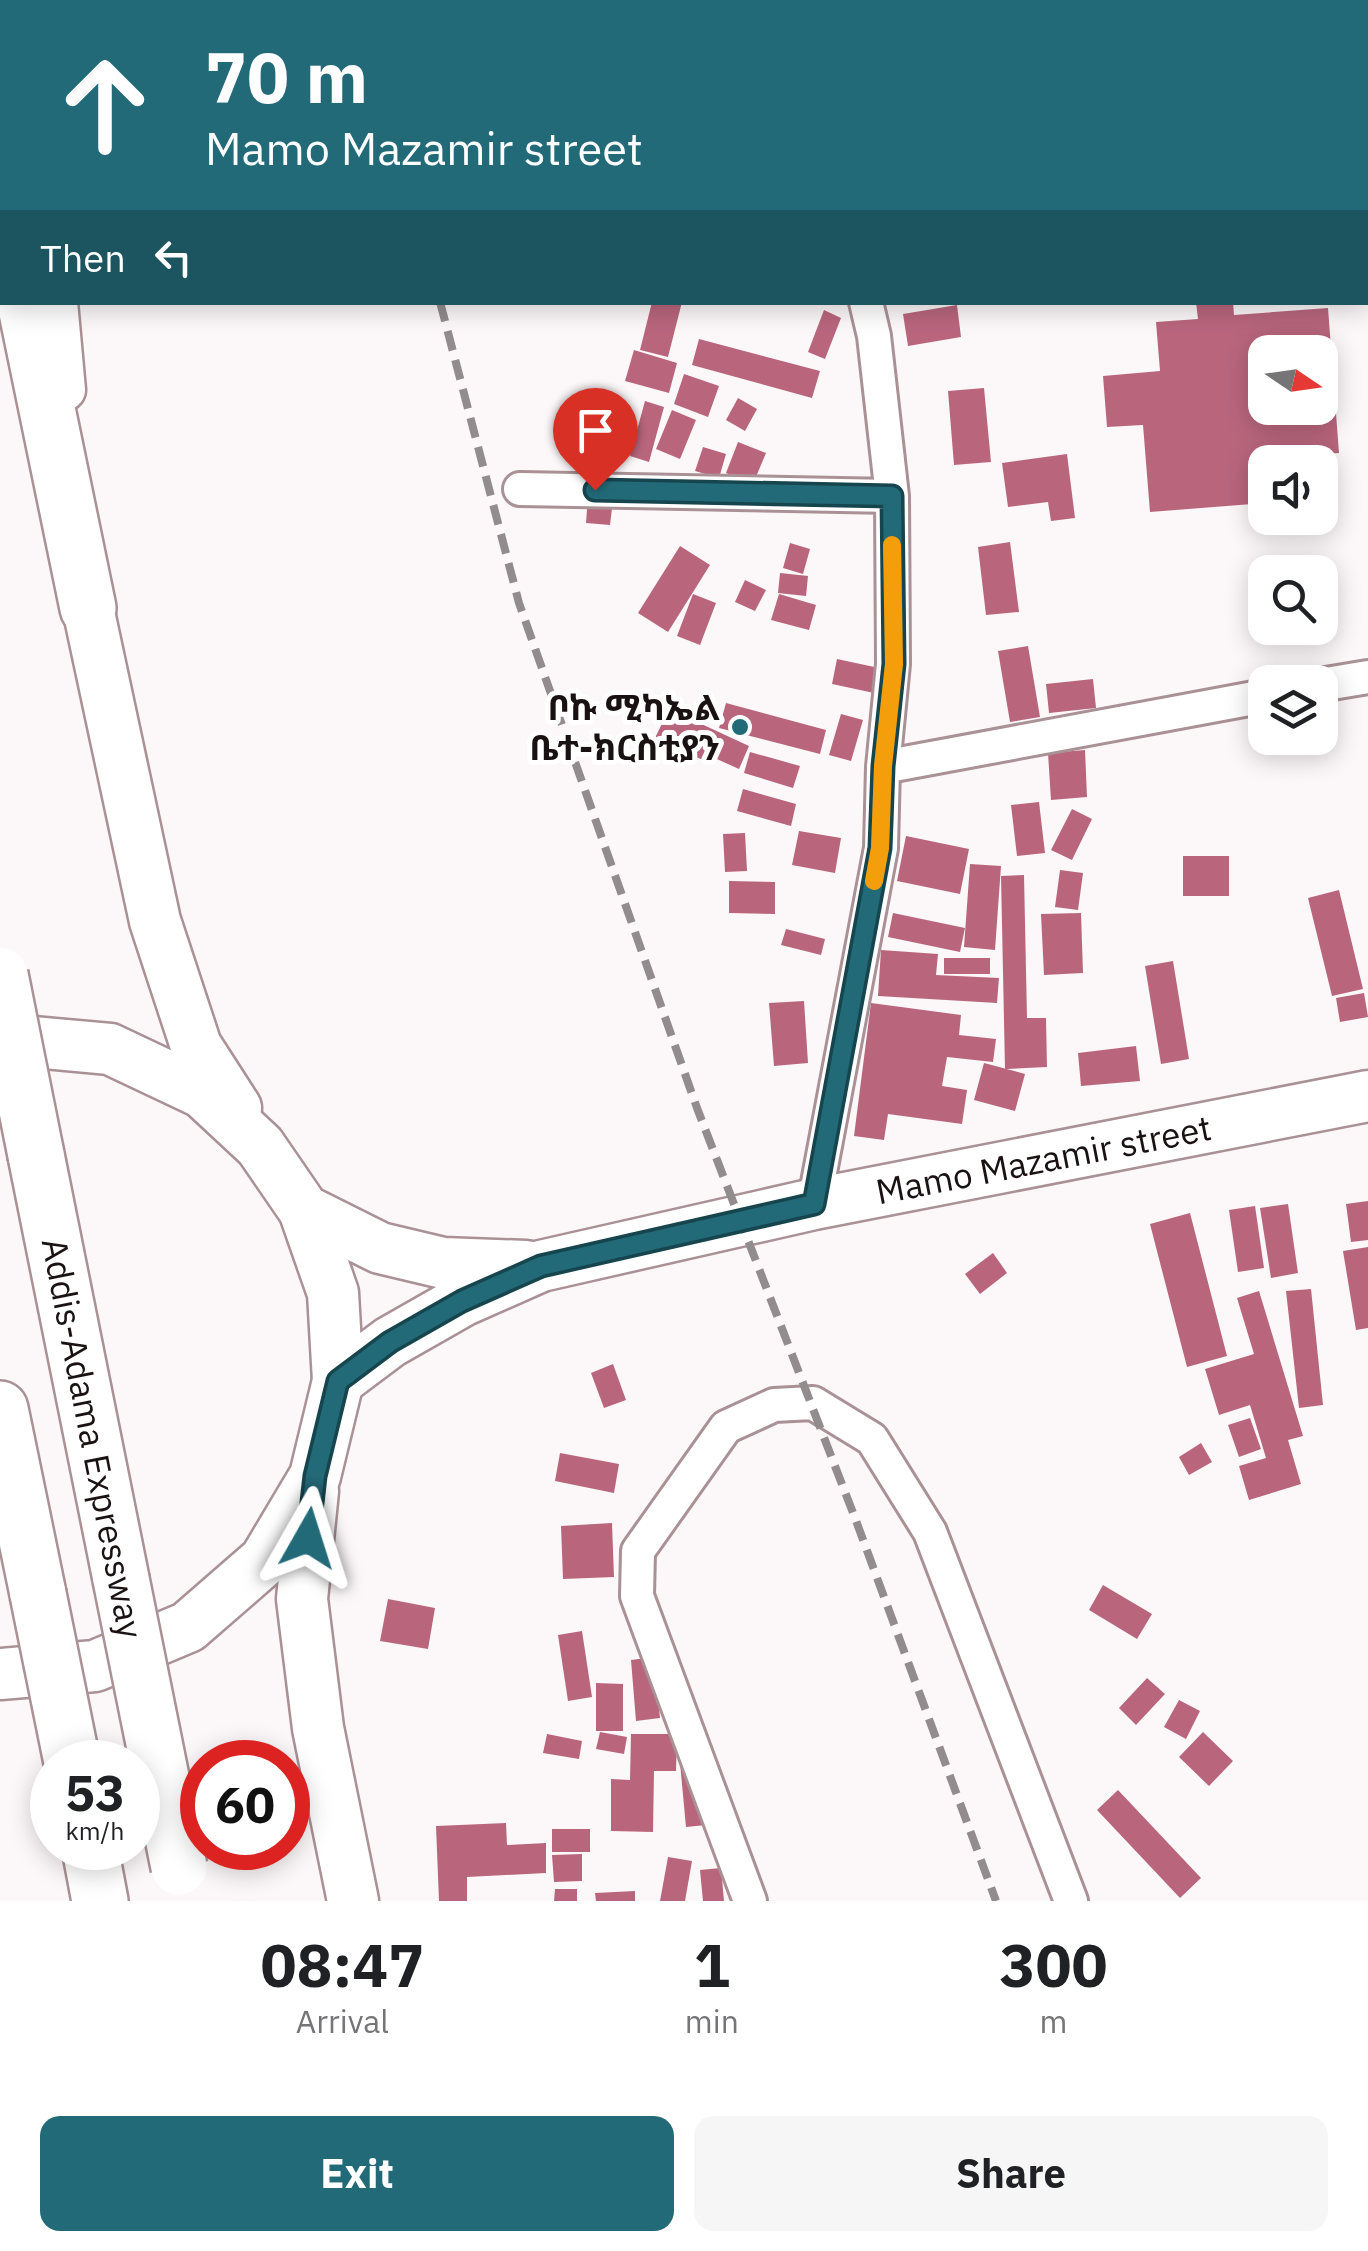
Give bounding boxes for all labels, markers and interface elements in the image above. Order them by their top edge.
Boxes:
text: 70 m [205,31,368,122]
icon: ahead [40,40,170,170]
text: Mamo Mazamir street [205,119,643,177]
icon: left [146,230,201,285]
text: Then [40,233,126,282]
north arrow [1248,335,1338,425]
map controls [1248,335,1338,755]
pin [553,388,638,491]
icon: arrive [568,403,623,458]
button: sound [1248,445,1338,535]
button: search [1248,555,1338,645]
button: layers [1248,665,1338,755]
place label: ቦኩ ሚካኤል ቤተ-ክርስቲያን [529,684,720,770]
marker: ቦኩ ሚካኤል ቤተ-ክርስቲያን [729,716,751,738]
street label: Mamo Mazamir street [872,1104,1215,1214]
street label: Addis-Adama Expressway [32,1234,154,1642]
position arrow [256,1486,360,1590]
speed limit sign: 60 [180,1740,310,1870]
text: 53 [65,1760,125,1825]
text: km/h [66,1814,124,1847]
text: 08:47 [261,1925,424,2004]
text: 1 [694,1925,730,2004]
text: 300 [999,1925,1107,2004]
text: Arrival [296,2000,389,2042]
text: min [685,2000,739,2042]
text: m [1040,2000,1067,2042]
button: Exit [40,2116,674,2231]
button: Share [694,2116,1328,2231]

